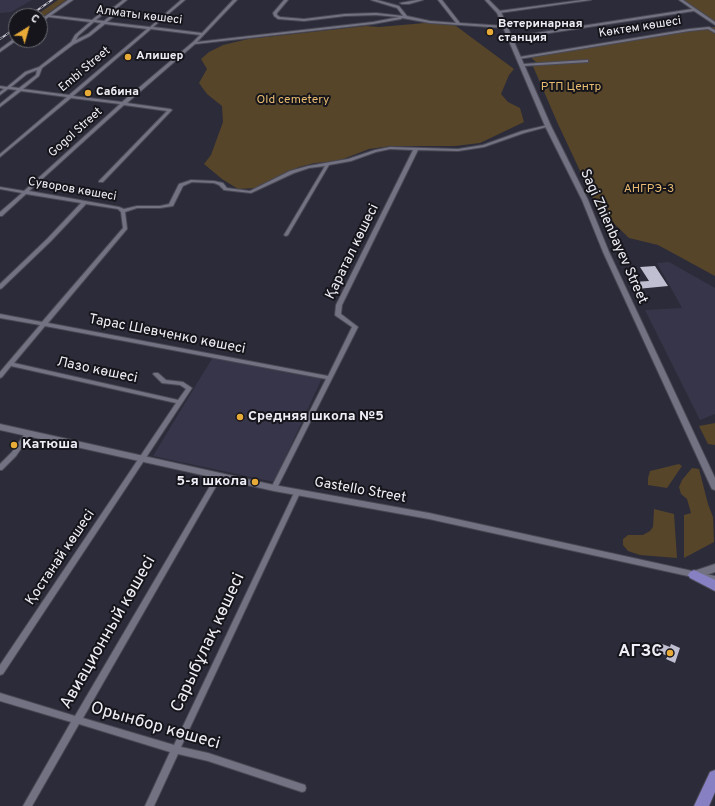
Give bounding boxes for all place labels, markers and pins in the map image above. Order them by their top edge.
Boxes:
place label: Ветеринарная станция [498,18,583,46]
marker: Ветеринарная станция [485,27,495,37]
place label: Алишер [136,50,183,64]
marker: Алишер [123,52,133,62]
place label: Сабина [96,86,139,100]
marker: Сабина [83,88,93,98]
place label: Средняя школа №5 [248,409,384,425]
marker: Средняя школа №5 [235,412,245,422]
place label: Катюша [22,437,78,453]
marker: Катюша [9,440,19,450]
place label: 5-я школа [176,474,247,490]
marker: 5-я школа [250,477,260,487]
place label: АГЗС [618,643,662,663]
marker: АГЗС [665,648,675,658]

